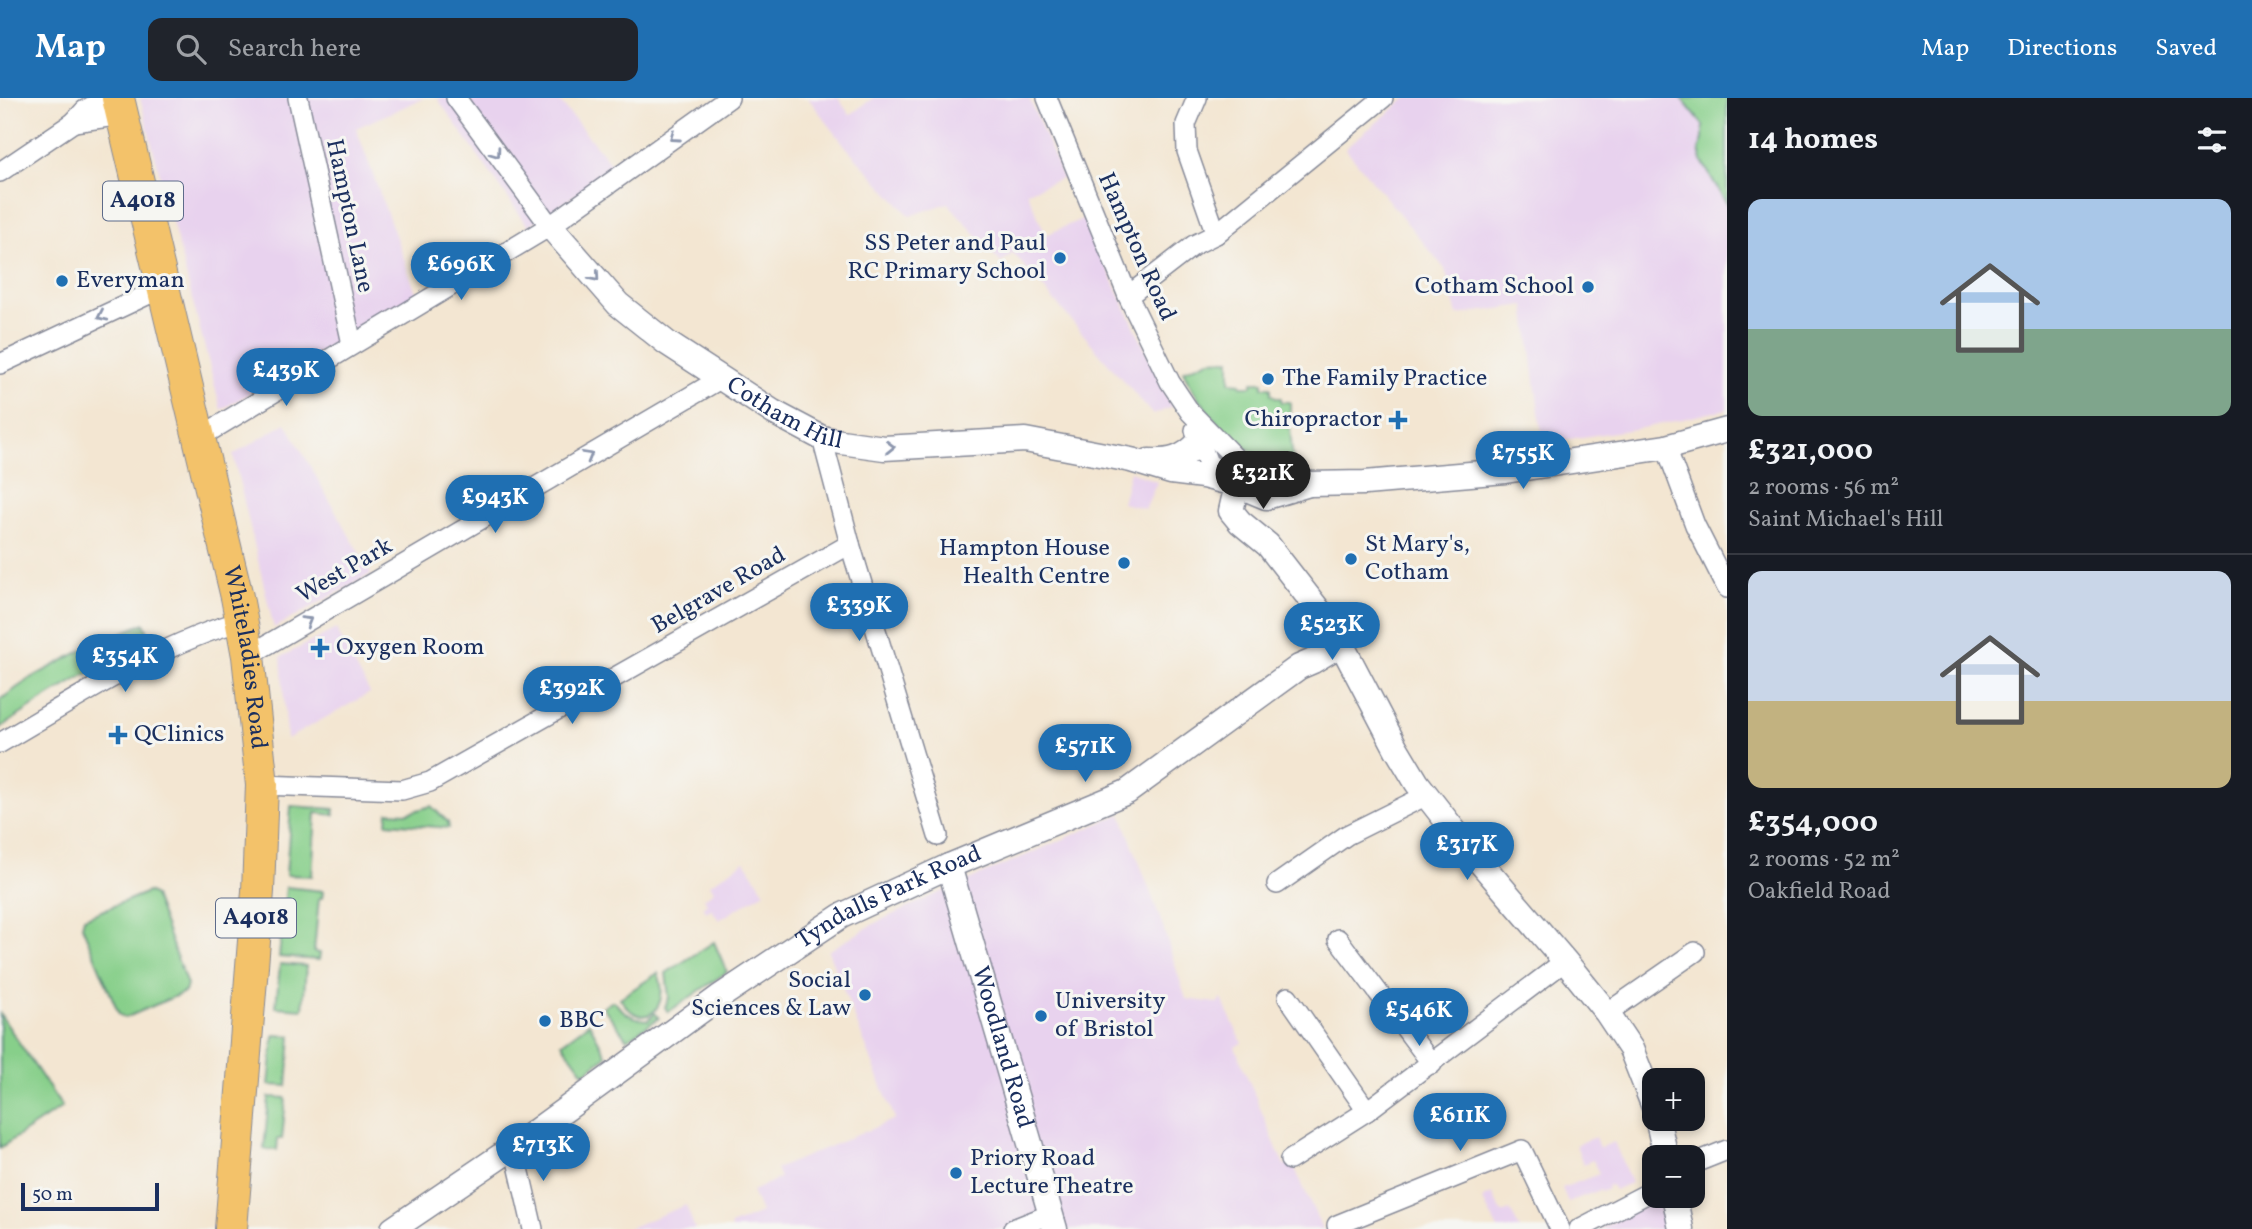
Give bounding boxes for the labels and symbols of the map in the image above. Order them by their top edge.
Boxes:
one-way arrow [669,129,682,142]
street label: Hampton Lane [316,136,382,296]
one-way arrow [488,145,501,158]
street label: Hampton Road [1088,167,1184,327]
road number: A4018 [103,181,183,220]
place label: SS Peter and Paul RC Primary School [847,227,1046,289]
pin: £696K [412,242,510,302]
marker: SS Peter and Paul RC Primary School [1052,250,1068,266]
place label: Everyman [76,264,185,298]
one-way arrow [587,269,599,282]
place label: Cotham School [1415,270,1574,304]
marker: Everyman [54,273,70,289]
marker: Cotham School [1580,279,1596,295]
one-way arrow [97,308,109,322]
pin: £439K [237,348,335,408]
place label: The Family Practice [1282,362,1487,396]
street label: Cotham Hill [719,369,845,459]
marker: The Family Practice [1260,371,1276,387]
place label: Chiropractor [1244,403,1382,437]
marker: Chiropractor [1388,410,1408,430]
pin: £755K [1474,432,1572,491]
one-way arrow [885,439,895,455]
one-way arrow [580,452,593,465]
pin: £321K [1214,452,1312,511]
pin: £943K [446,476,544,535]
place label: St Mary's, Cotham [1365,528,1470,590]
street label: West Park [291,530,399,612]
place label: Hampton House Health Centre [939,532,1110,594]
street label: Belgrave Road [646,539,792,643]
marker: St Mary's, Cotham [1343,551,1359,567]
marker: Hampton House Health Centre [1116,555,1132,571]
street label: Whiteladies Road [213,562,275,751]
pin: £339K [810,584,908,643]
pin: £523K [1283,602,1381,662]
one-way arrow [300,617,313,630]
place label: Oxygen Room [336,631,485,665]
pin: £354K [76,634,174,694]
marker: Oxygen Room [310,638,330,658]
pin: £392K [523,666,621,726]
place label: QClinics [134,718,224,752]
pin: £571K [1036,724,1134,784]
marker: QClinics [108,725,128,745]
pin: £317K [1418,822,1516,882]
street label: Tyndalls Park Road [790,837,987,958]
road number: A4018 [216,898,296,938]
street label: Woodland Road [962,962,1042,1132]
place label: Social Sciences & Law [691,964,851,1026]
place label: University of Bristol [1055,985,1166,1047]
marker: Social Sciences & Law [857,987,873,1003]
pin: £546K [1370,988,1468,1048]
place label: BBC [559,1004,605,1038]
marker: University of Bristol [1033,1008,1049,1024]
marker: BBC [537,1013,553,1029]
pin: £611K [1411,1094,1509,1153]
pin: £713K [494,1124,592,1183]
place label: Priory Road Lecture Theatre [970,1142,1134,1204]
marker: Priory Road Lecture Theatre [948,1165,964,1181]
scale bar [21,1180,159,1212]

